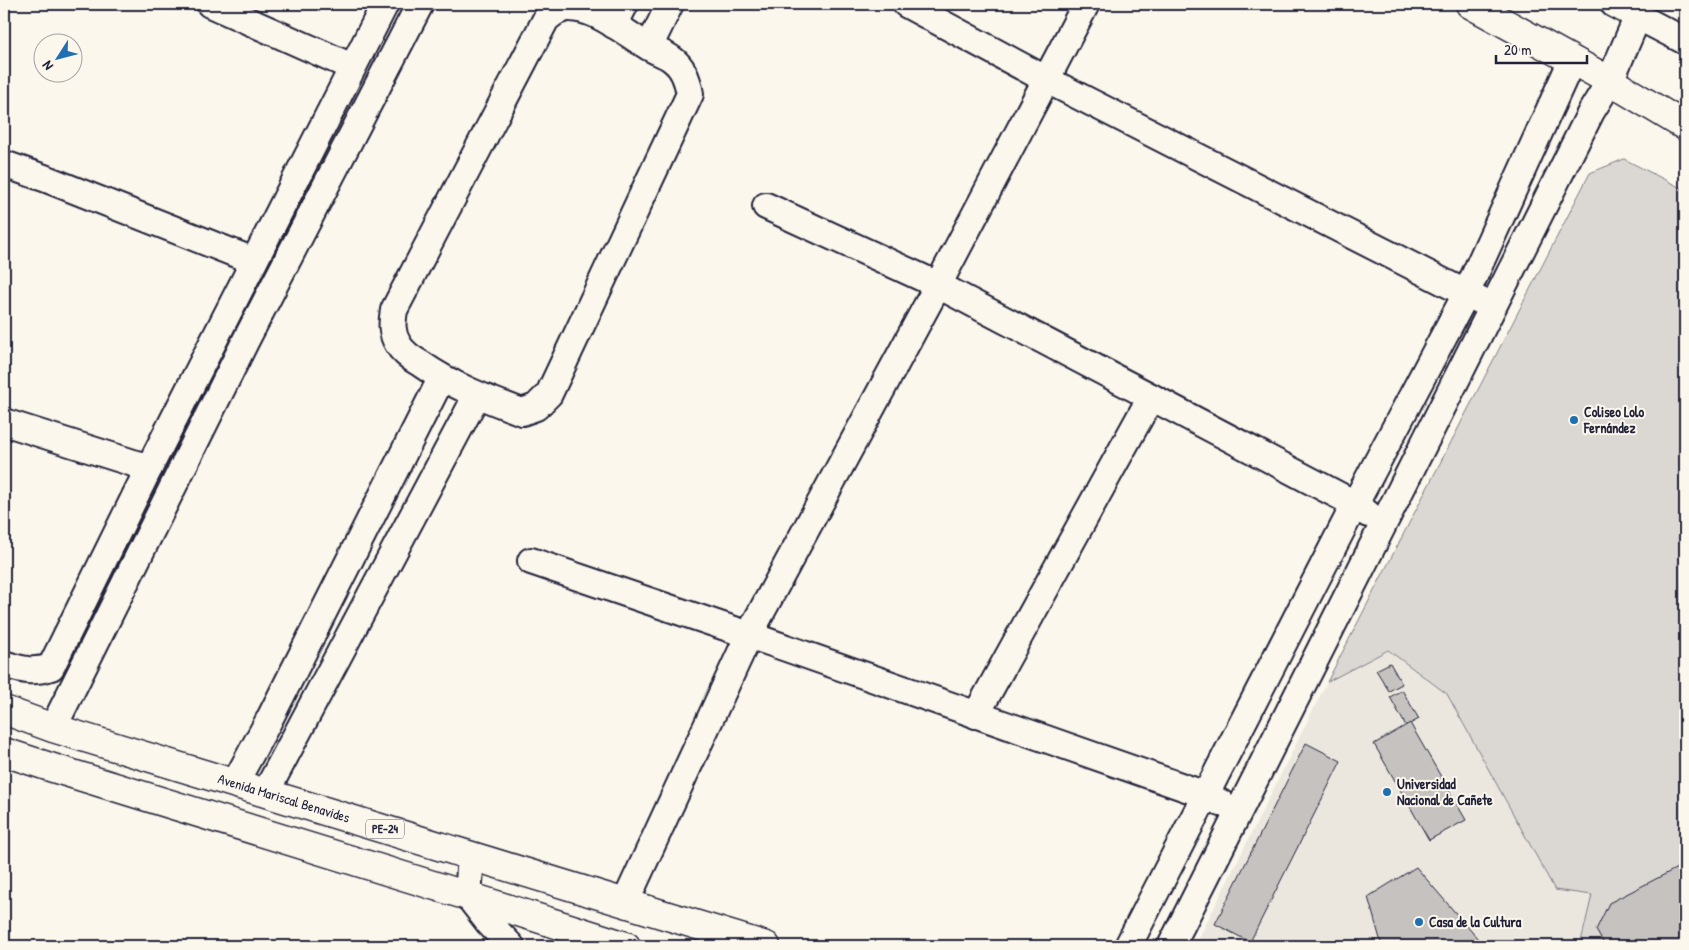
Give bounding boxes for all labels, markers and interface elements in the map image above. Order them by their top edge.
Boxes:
north arrow [32,32,82,82]
scale bar [1496,32,1588,64]
text: 20 m [1504,39,1531,60]
text: N [37,57,57,75]
place label: Coliseo Lolo Fernández [1583,402,1645,437]
marker: Coliseo Lolo Fernández [1568,414,1580,426]
street label: Avenida Mariscal Benavides [216,768,352,827]
place label: Universidad Nacional de Cañete [1397,774,1493,809]
marker: Universidad Nacional de Cañete [1381,786,1393,798]
road number: PE-24 [366,820,404,839]
place label: Casa de la Cultura [1429,912,1522,931]
marker: Casa de la Cultura [1413,916,1425,928]

